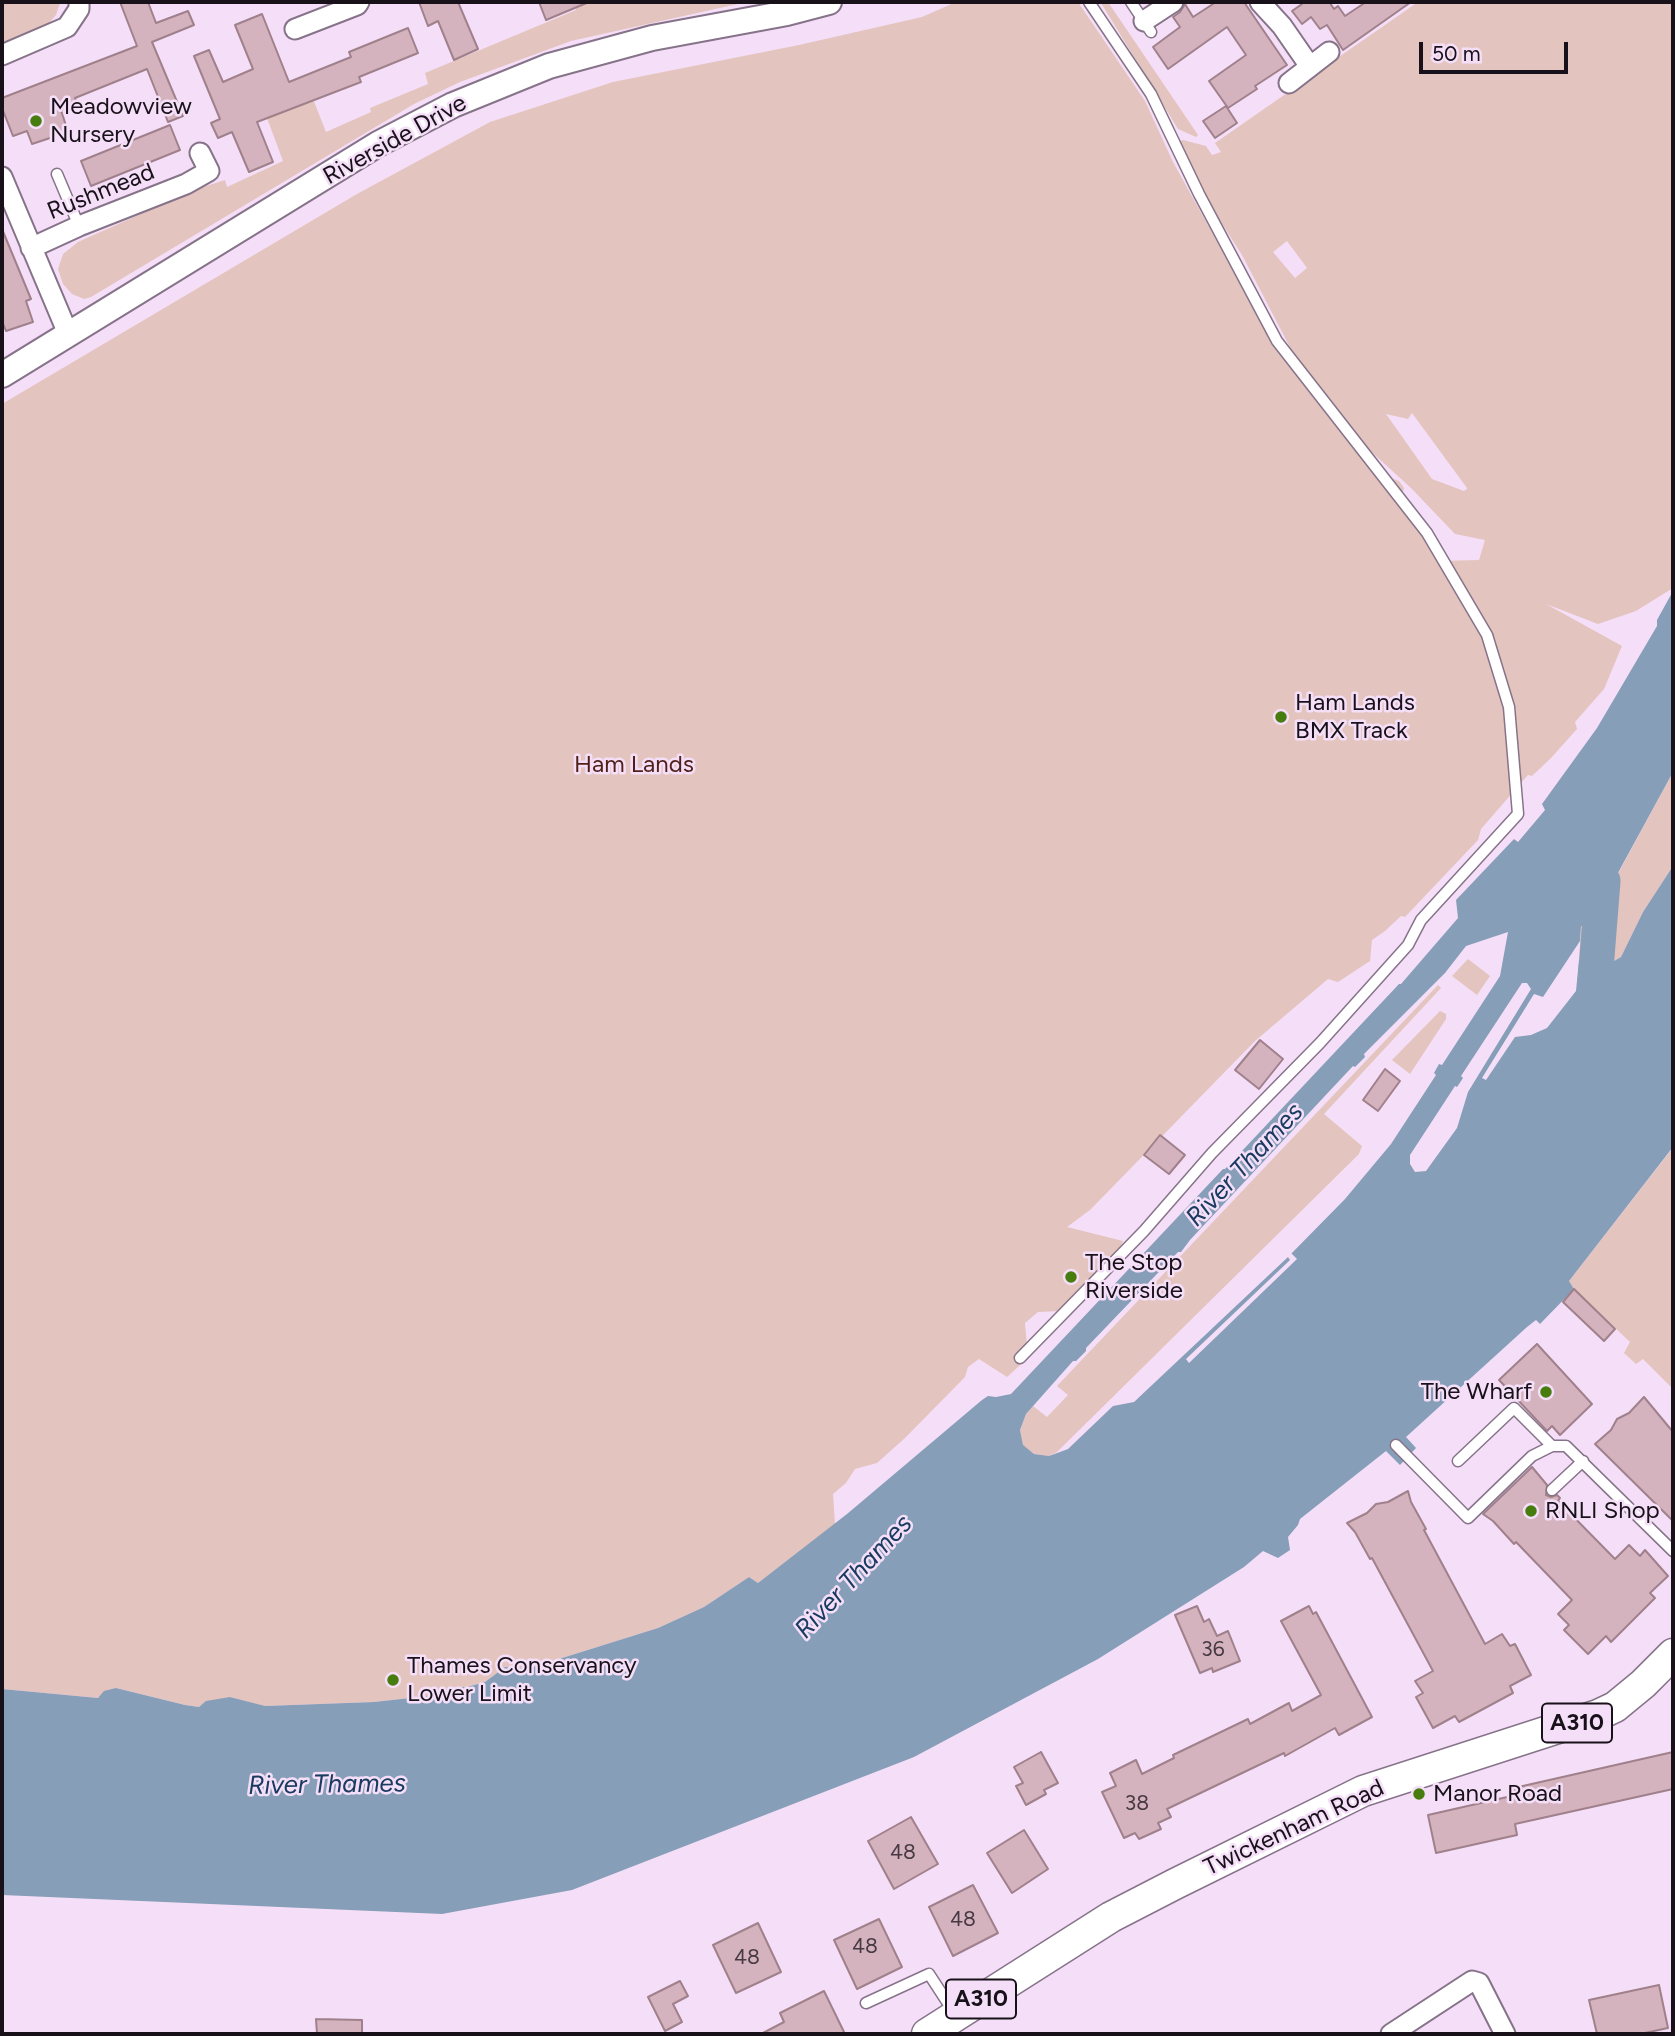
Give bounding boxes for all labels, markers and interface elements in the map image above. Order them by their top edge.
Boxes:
scale bar [1423,28,1572,72]
text: 50 m [1432,41,1481,66]
street label: Riverside Drive [318,89,472,191]
place label: Meadowview Nursery [50,93,192,149]
marker: Meadowview Nursery [28,113,44,129]
street label: Rushmead [43,158,159,226]
place label: Ham Lands BMX Track [1295,689,1415,745]
marker: Ham Lands BMX Track [1273,709,1289,725]
park label: Ham Lands [574,751,694,779]
water label: River Thames [1180,1097,1310,1233]
place label: The Stop Riverside [1085,1249,1183,1305]
marker: The Stop Riverside [1063,1269,1079,1285]
place label: The Wharf [1421,1378,1532,1406]
marker: The Wharf [1538,1384,1554,1400]
place label: RNLI Shop [1545,1497,1660,1525]
marker: RNLI Shop [1523,1503,1539,1519]
water label: River Thames [789,1509,919,1645]
house number: 36 [1201,1637,1225,1663]
place label: Thames Conservancy Lower Limit [407,1652,637,1708]
marker: Thames Conservancy Lower Limit [385,1672,401,1688]
road number: A310 [1542,1704,1612,1742]
water label: River Thames [248,1768,406,1802]
street label: Twickenham Road [1199,1774,1389,1882]
place label: Manor Road [1433,1780,1562,1808]
marker: Manor Road [1411,1786,1427,1802]
house number: 38 [1125,1791,1149,1817]
house number: 48 [890,1840,916,1866]
house number: 48 [950,1907,976,1933]
house number: 48 [852,1934,878,1960]
house number: 48 [734,1945,760,1971]
road number: A310 [946,1980,1016,2018]

